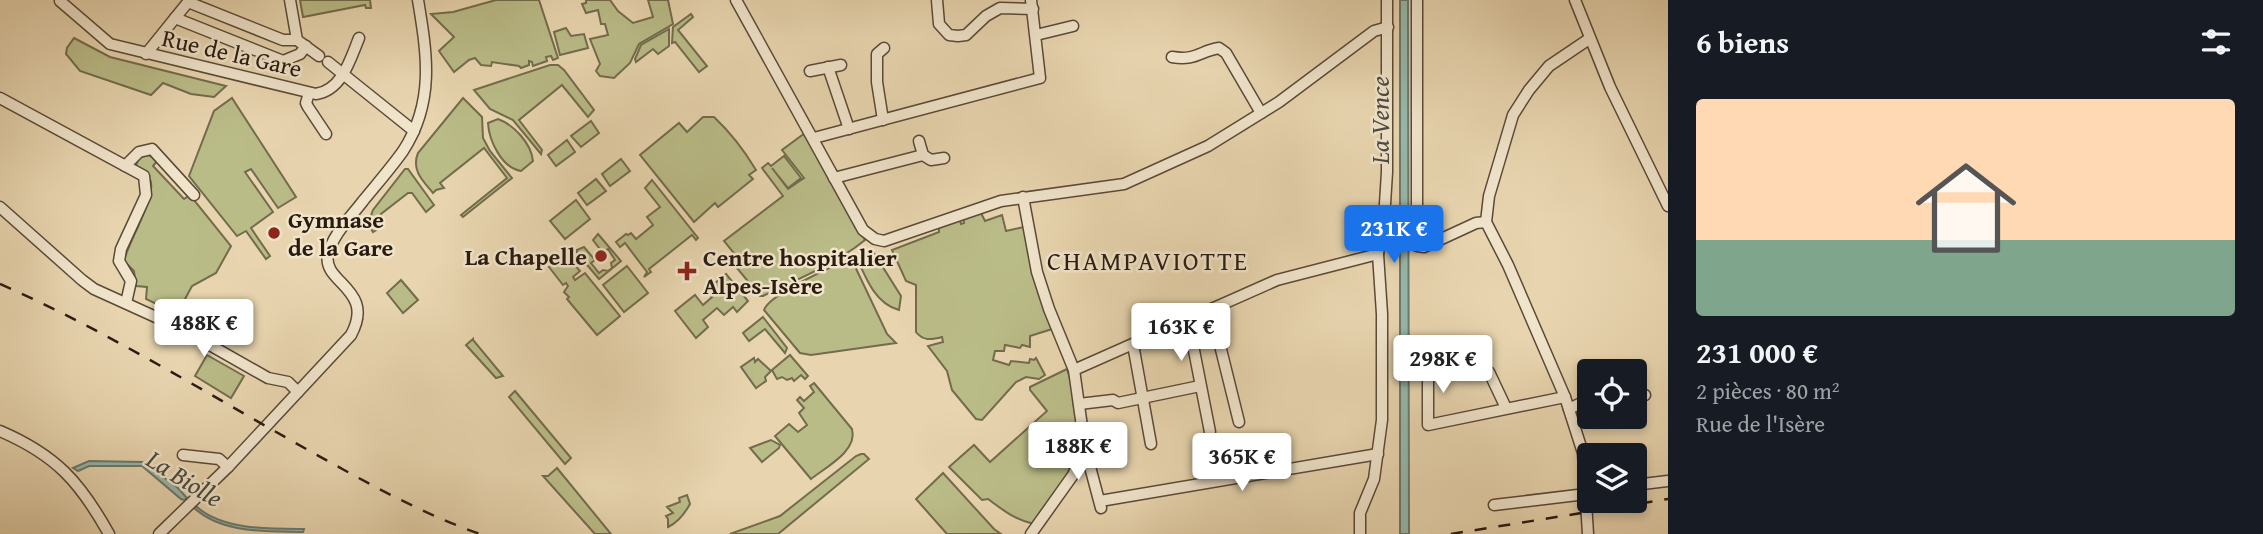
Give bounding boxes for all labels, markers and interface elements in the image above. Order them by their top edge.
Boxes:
street label: Rue de la Gare [159,20,305,86]
text: 6 biens [1696,20,1789,64]
icon: filters [2197,23,2235,61]
water label: La Vence [1360,76,1399,165]
icon: home [1903,145,2029,271]
place label: Gymnase de la Gare [288,202,393,265]
pin: 231K € [1337,205,1451,265]
text: 231K € [1360,211,1428,244]
marker: Gymnase de la Gare [266,225,282,241]
place label: La Chapelle [465,239,587,274]
place label: Centre hospitalier Alpes-Isère [703,240,897,303]
district label: CHAMPAVIOTTE [1047,241,1249,280]
marker: La Chapelle [593,248,609,264]
marker: Centre hospitalier Alpes-Isère [677,261,697,281]
pin: 488K € [147,300,261,359]
pin: 163K € [1124,304,1238,363]
text: 488K € [170,305,238,338]
text: 163K € [1147,309,1215,342]
text: 231 000 € [1696,330,1818,374]
pin: 298K € [1386,336,1500,395]
text: 298K € [1409,341,1477,374]
map controls [1577,359,1647,513]
button: locate [1577,359,1647,429]
text: 2 pièces · 80 m² [1696,374,1840,407]
text: Rue de l'Isère [1696,407,1825,440]
pin: 188K € [1021,422,1135,482]
text: 188K € [1044,428,1112,461]
pin: 365K € [1185,434,1299,493]
water label: La Biolle [138,439,231,517]
text: 365K € [1208,439,1276,472]
button: layers [1577,443,1647,513]

